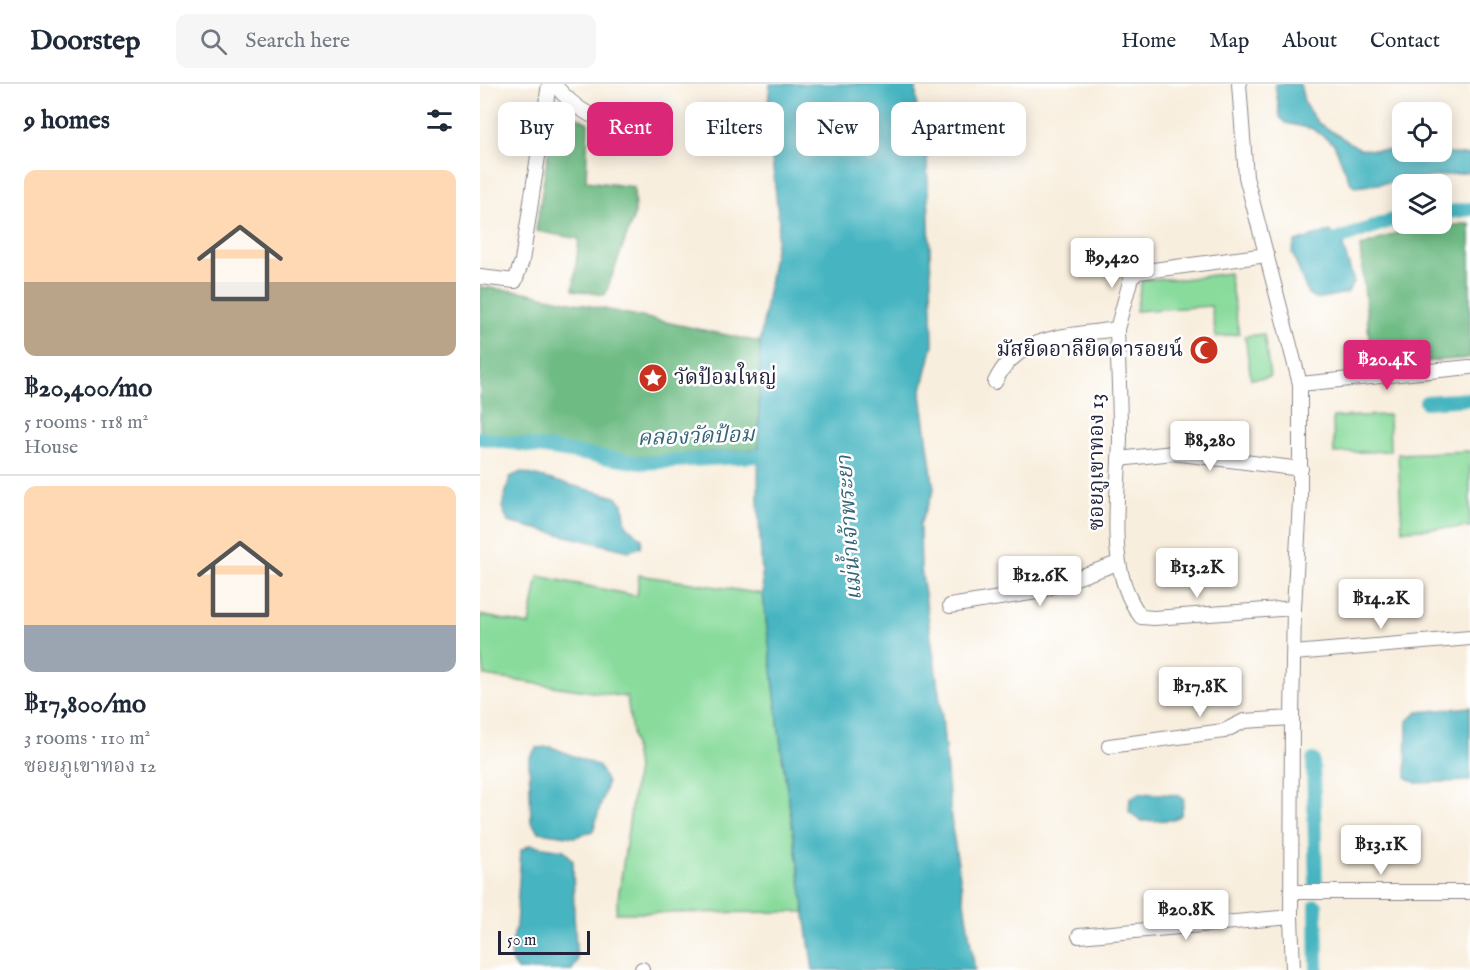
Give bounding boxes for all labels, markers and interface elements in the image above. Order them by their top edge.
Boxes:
search box [176,14,596,68]
text: Doorstep [30,24,140,59]
icon: search [197,25,230,58]
text: Search here [245,27,350,55]
text: Home [1121,28,1176,55]
text: Map [1209,28,1249,55]
text: About [1282,28,1337,55]
text: Contact [1370,28,1440,55]
chip: Buy [498,102,575,156]
chip: Rent [587,102,673,156]
chip: Filters [685,102,784,156]
chip: New [796,102,879,156]
chip: Apartment [891,102,1026,156]
map controls [1392,102,1452,234]
button: locate [1392,102,1452,162]
text: 9 homes [24,104,110,137]
icon: filters [423,104,456,137]
button: layers [1392,174,1452,234]
icon: home [186,209,294,317]
pin: ฿9,420 [1063,238,1161,289]
text: ฿9,420 [1085,245,1139,270]
mosque icon: มัสยิดอาลียิดดารอยน์ [1188,334,1220,366]
place label: มัสยิดอาลียิดดารอยน์ [997,336,1183,364]
pin: ฿20.4K [1338,340,1436,391]
text: ฿20.4K [1357,347,1417,372]
place icon: วัดป้อมใหญ่ [637,362,669,394]
place label: วัดป้อมใหญ่ [674,362,777,392]
text: ฿20,400/mo [24,372,152,405]
street label: ซอยภูเขาทอง 13 [1084,393,1111,531]
text: 5 rooms · 118 m² [24,410,148,435]
water label: คลองวัดป้อม [637,421,757,453]
pin: ฿8,280 [1161,421,1259,472]
text: ฿8,280 [1184,428,1236,453]
text: House [24,435,78,460]
water label: แม่น้ำเจ้าพระยา [827,453,869,602]
icon: home [186,525,294,633]
pin: ฿13.2K [1148,548,1246,599]
text: ฿13.2K [1170,555,1224,580]
pin: ฿12.6K [991,556,1089,607]
text: ฿12.6K [1012,563,1068,588]
pin: ฿14.2K [1332,579,1430,630]
text: ฿14.2K [1352,586,1410,611]
pin: ฿17.8K [1151,667,1249,718]
text: ฿17.8K [1173,674,1227,699]
text: ฿17,800/mo [24,688,146,721]
text: 3 rooms · 110 m² [24,726,150,751]
text: ซอยภูเขาทอง 12 [24,754,156,779]
pin: ฿13.1K [1332,825,1430,876]
text: ฿13.1K [1355,832,1407,857]
pin: ฿20.8K [1137,890,1235,941]
text: ฿20.8K [1158,897,1214,922]
scale bar [498,928,590,956]
text: 50 m [507,931,536,951]

